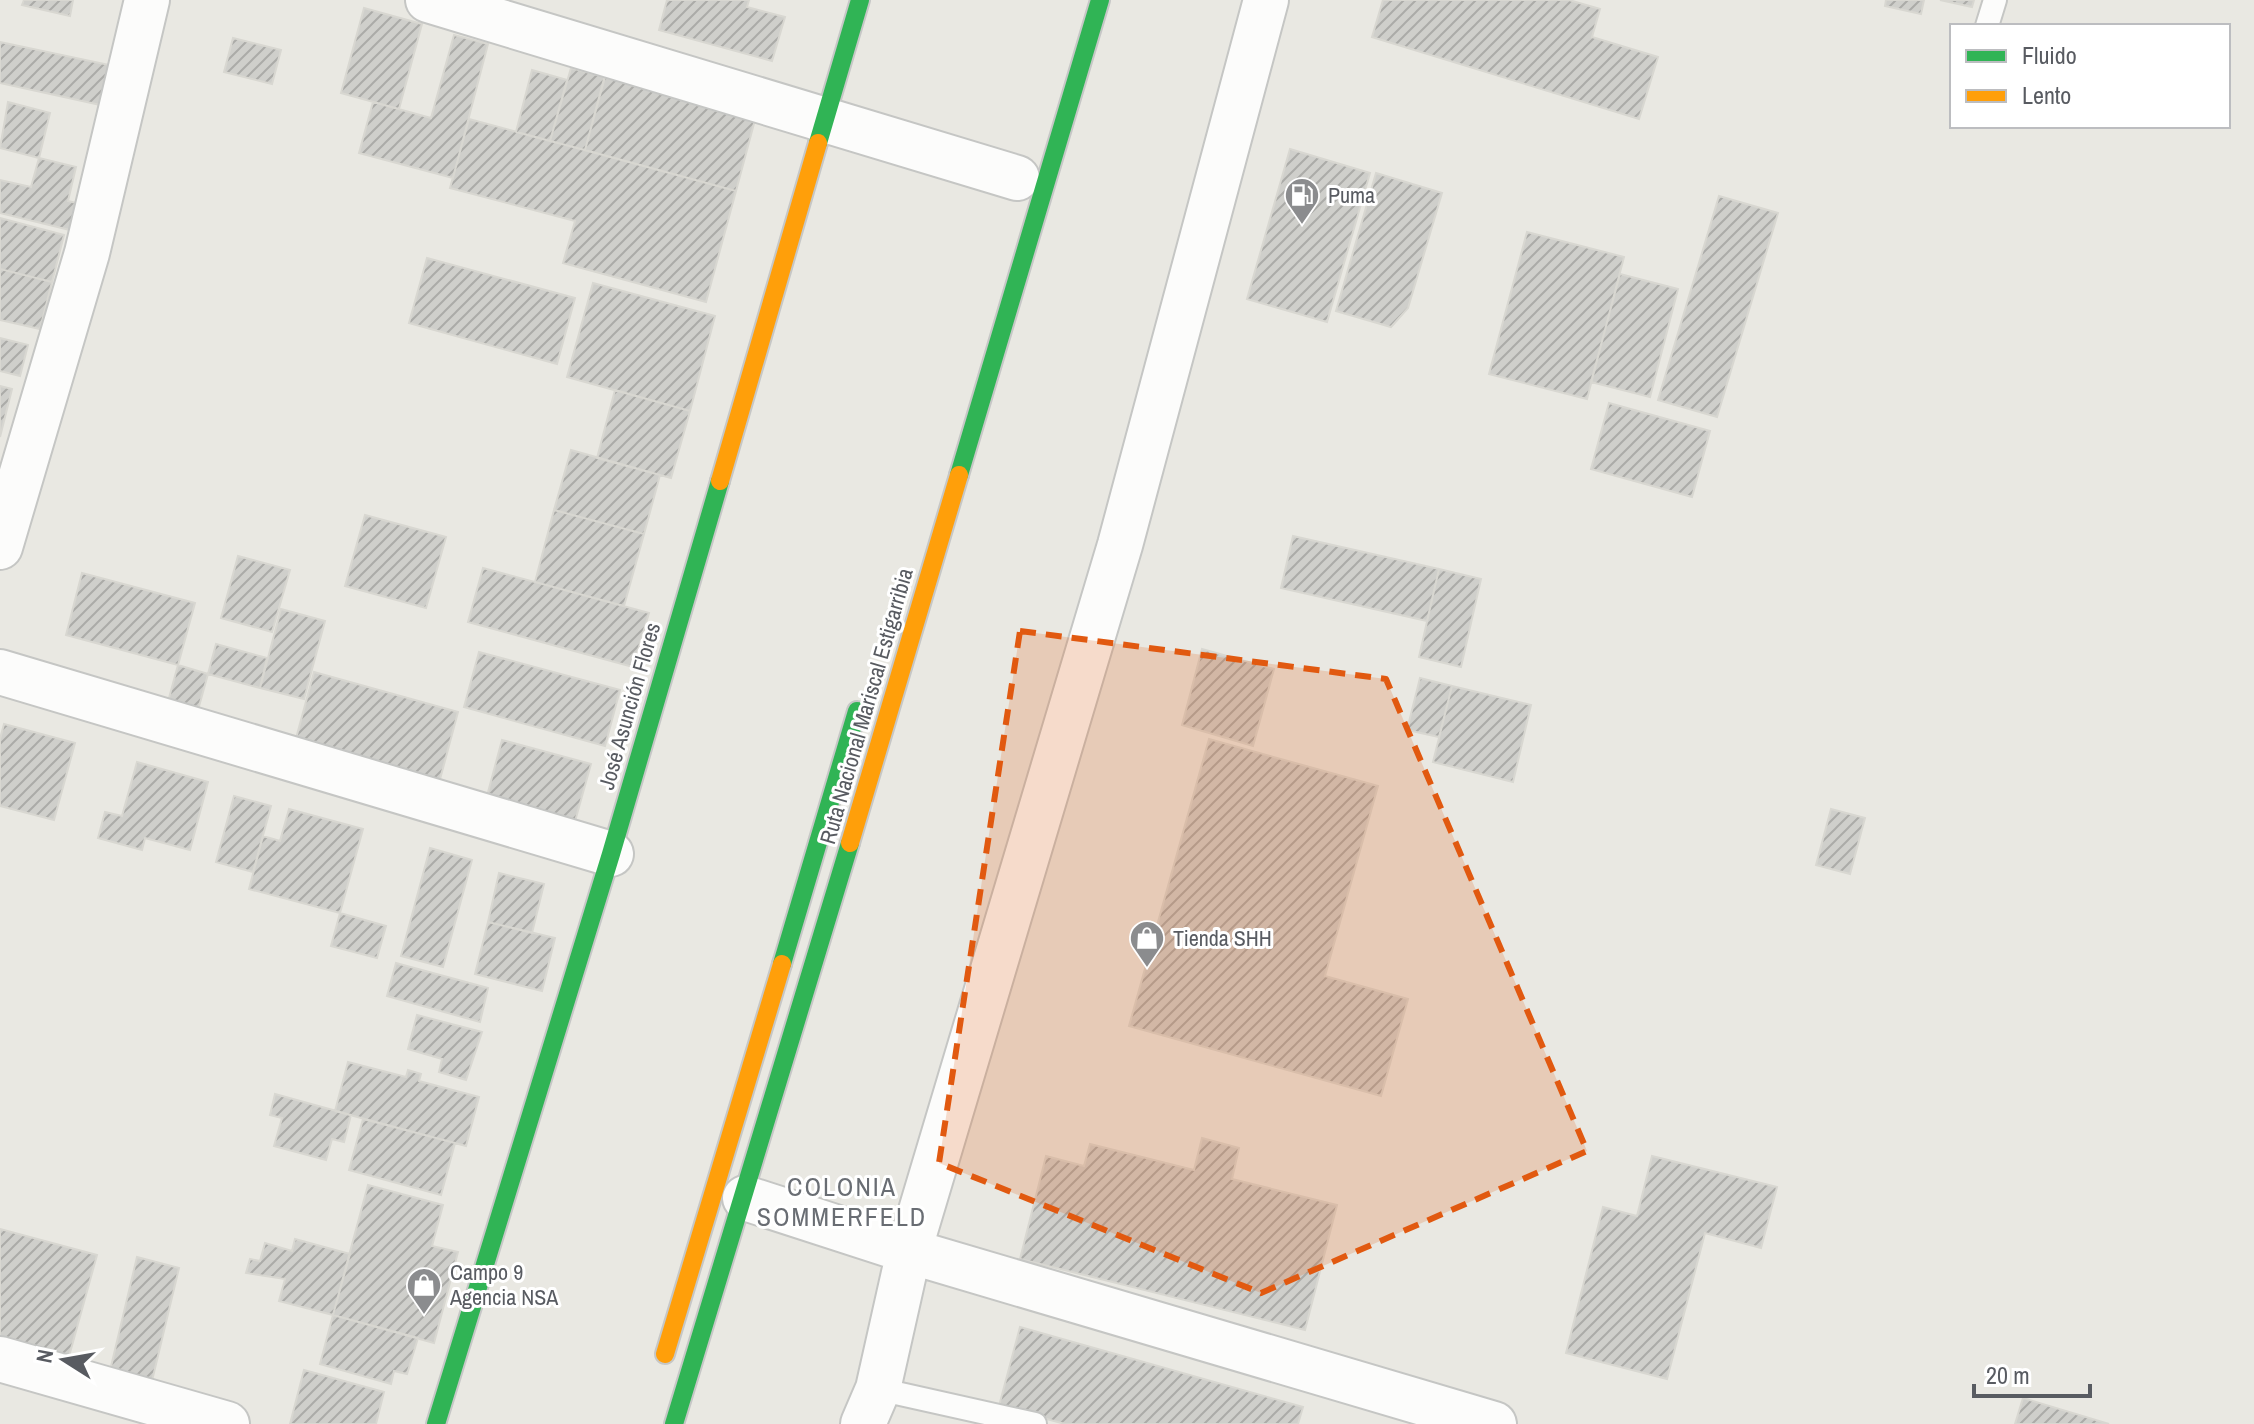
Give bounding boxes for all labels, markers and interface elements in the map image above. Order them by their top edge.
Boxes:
legend [1950,24,2230,128]
text: Fluido [2022,39,2077,71]
text: Lento [2022,79,2071,111]
fuel station icon: Puma [1283,176,1321,226]
place label: Puma [1328,180,1375,210]
street label: Ruta Nacional Mariscal Estigarribia [812,565,920,847]
street label: José Asunción Flores [591,619,667,793]
shop icon: Tienda SHH [1128,919,1166,969]
place label: Tienda SHH [1173,923,1272,953]
district label: COLONIA SOMMERFELD [757,1169,927,1234]
place label: Campo 9 Agencia NSA [449,1257,559,1312]
shop icon: Campo 9 Agencia NSA [405,1266,443,1316]
north arrow [24,1320,104,1400]
text: N [28,1347,60,1365]
scale bar [1974,1348,2090,1398]
text: 20 m [1986,1359,2030,1391]

